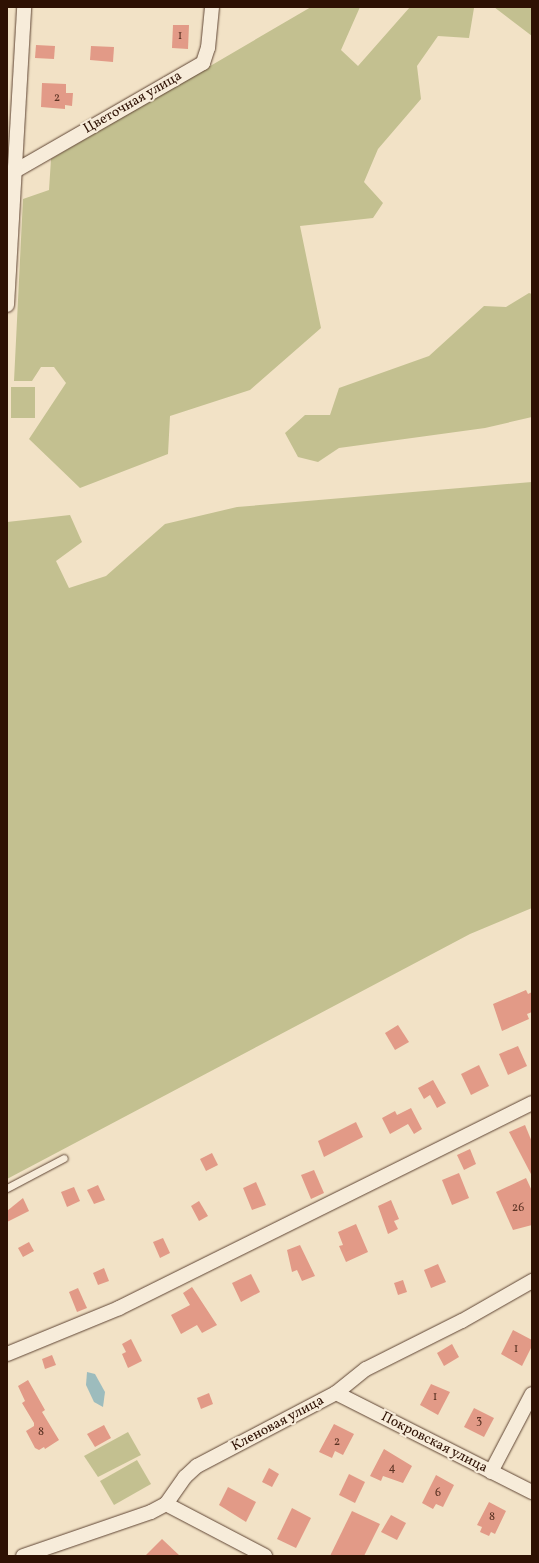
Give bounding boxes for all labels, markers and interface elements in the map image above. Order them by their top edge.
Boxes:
house number: 1 [178,30,182,44]
street label: Цветочная улица [81,68,185,138]
house number: 2 [54,92,60,106]
house number: 26 [512,1202,524,1216]
house number: 1 [514,1343,518,1357]
house number: 1 [433,1391,437,1405]
street label: Кленовая улица [229,1392,327,1456]
street label: Покровская улица [378,1409,490,1477]
house number: 3 [476,1415,482,1429]
house number: 8 [38,1426,44,1440]
house number: 2 [334,1436,340,1450]
house number: 4 [388,1462,396,1476]
house number: 6 [435,1487,441,1501]
house number: 8 [489,1511,495,1525]

